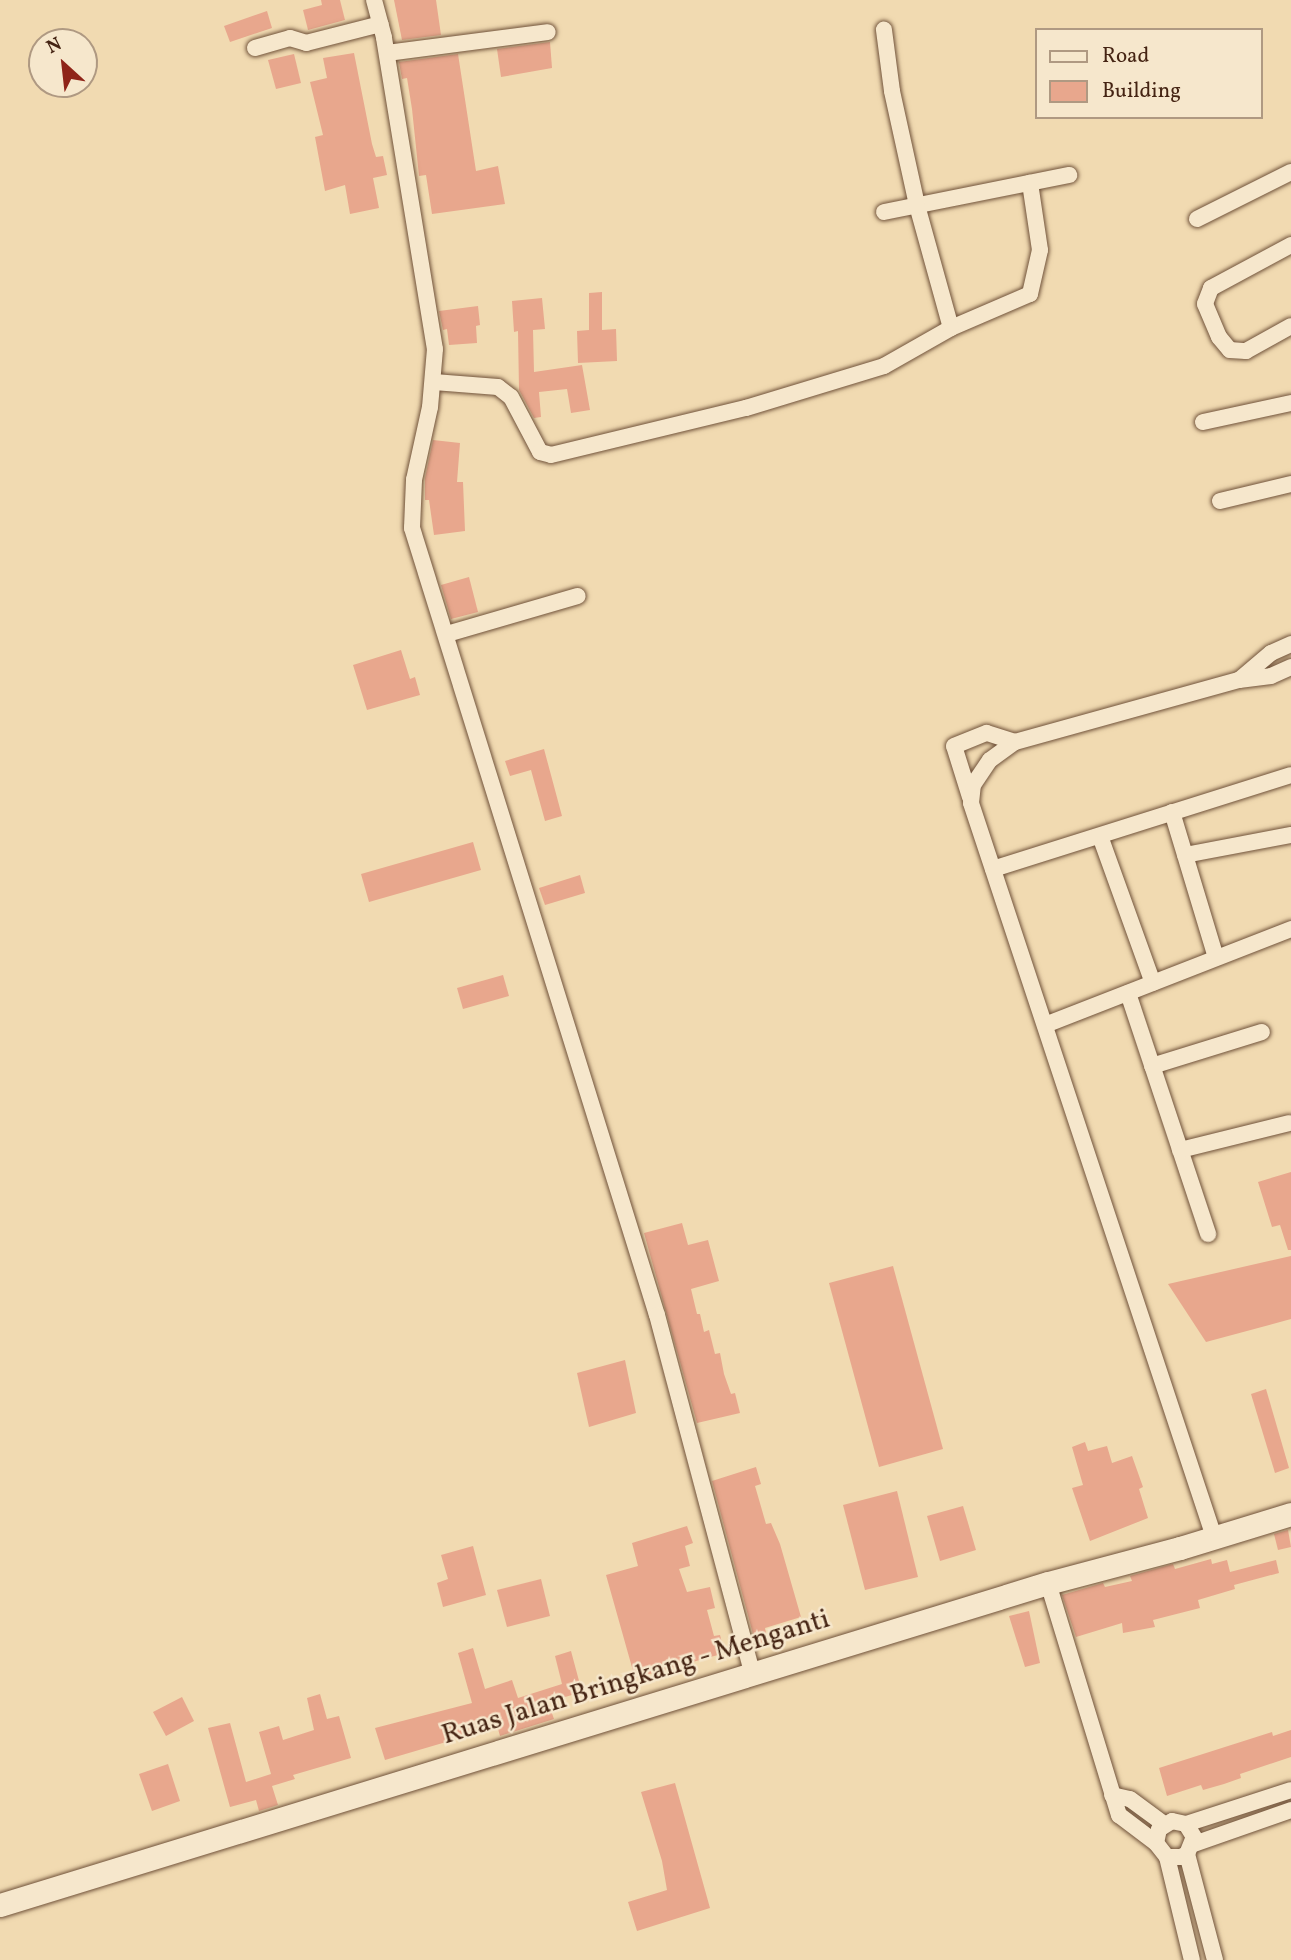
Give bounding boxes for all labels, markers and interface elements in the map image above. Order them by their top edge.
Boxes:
north arrow [28,28,98,98]
legend [1036,28,1263,119]
text: N [42,31,66,61]
text: Road [1102,42,1149,71]
text: Building [1102,77,1181,106]
street label: Ruas Jalan Bringkang - Menganti [438,1603,834,1753]

